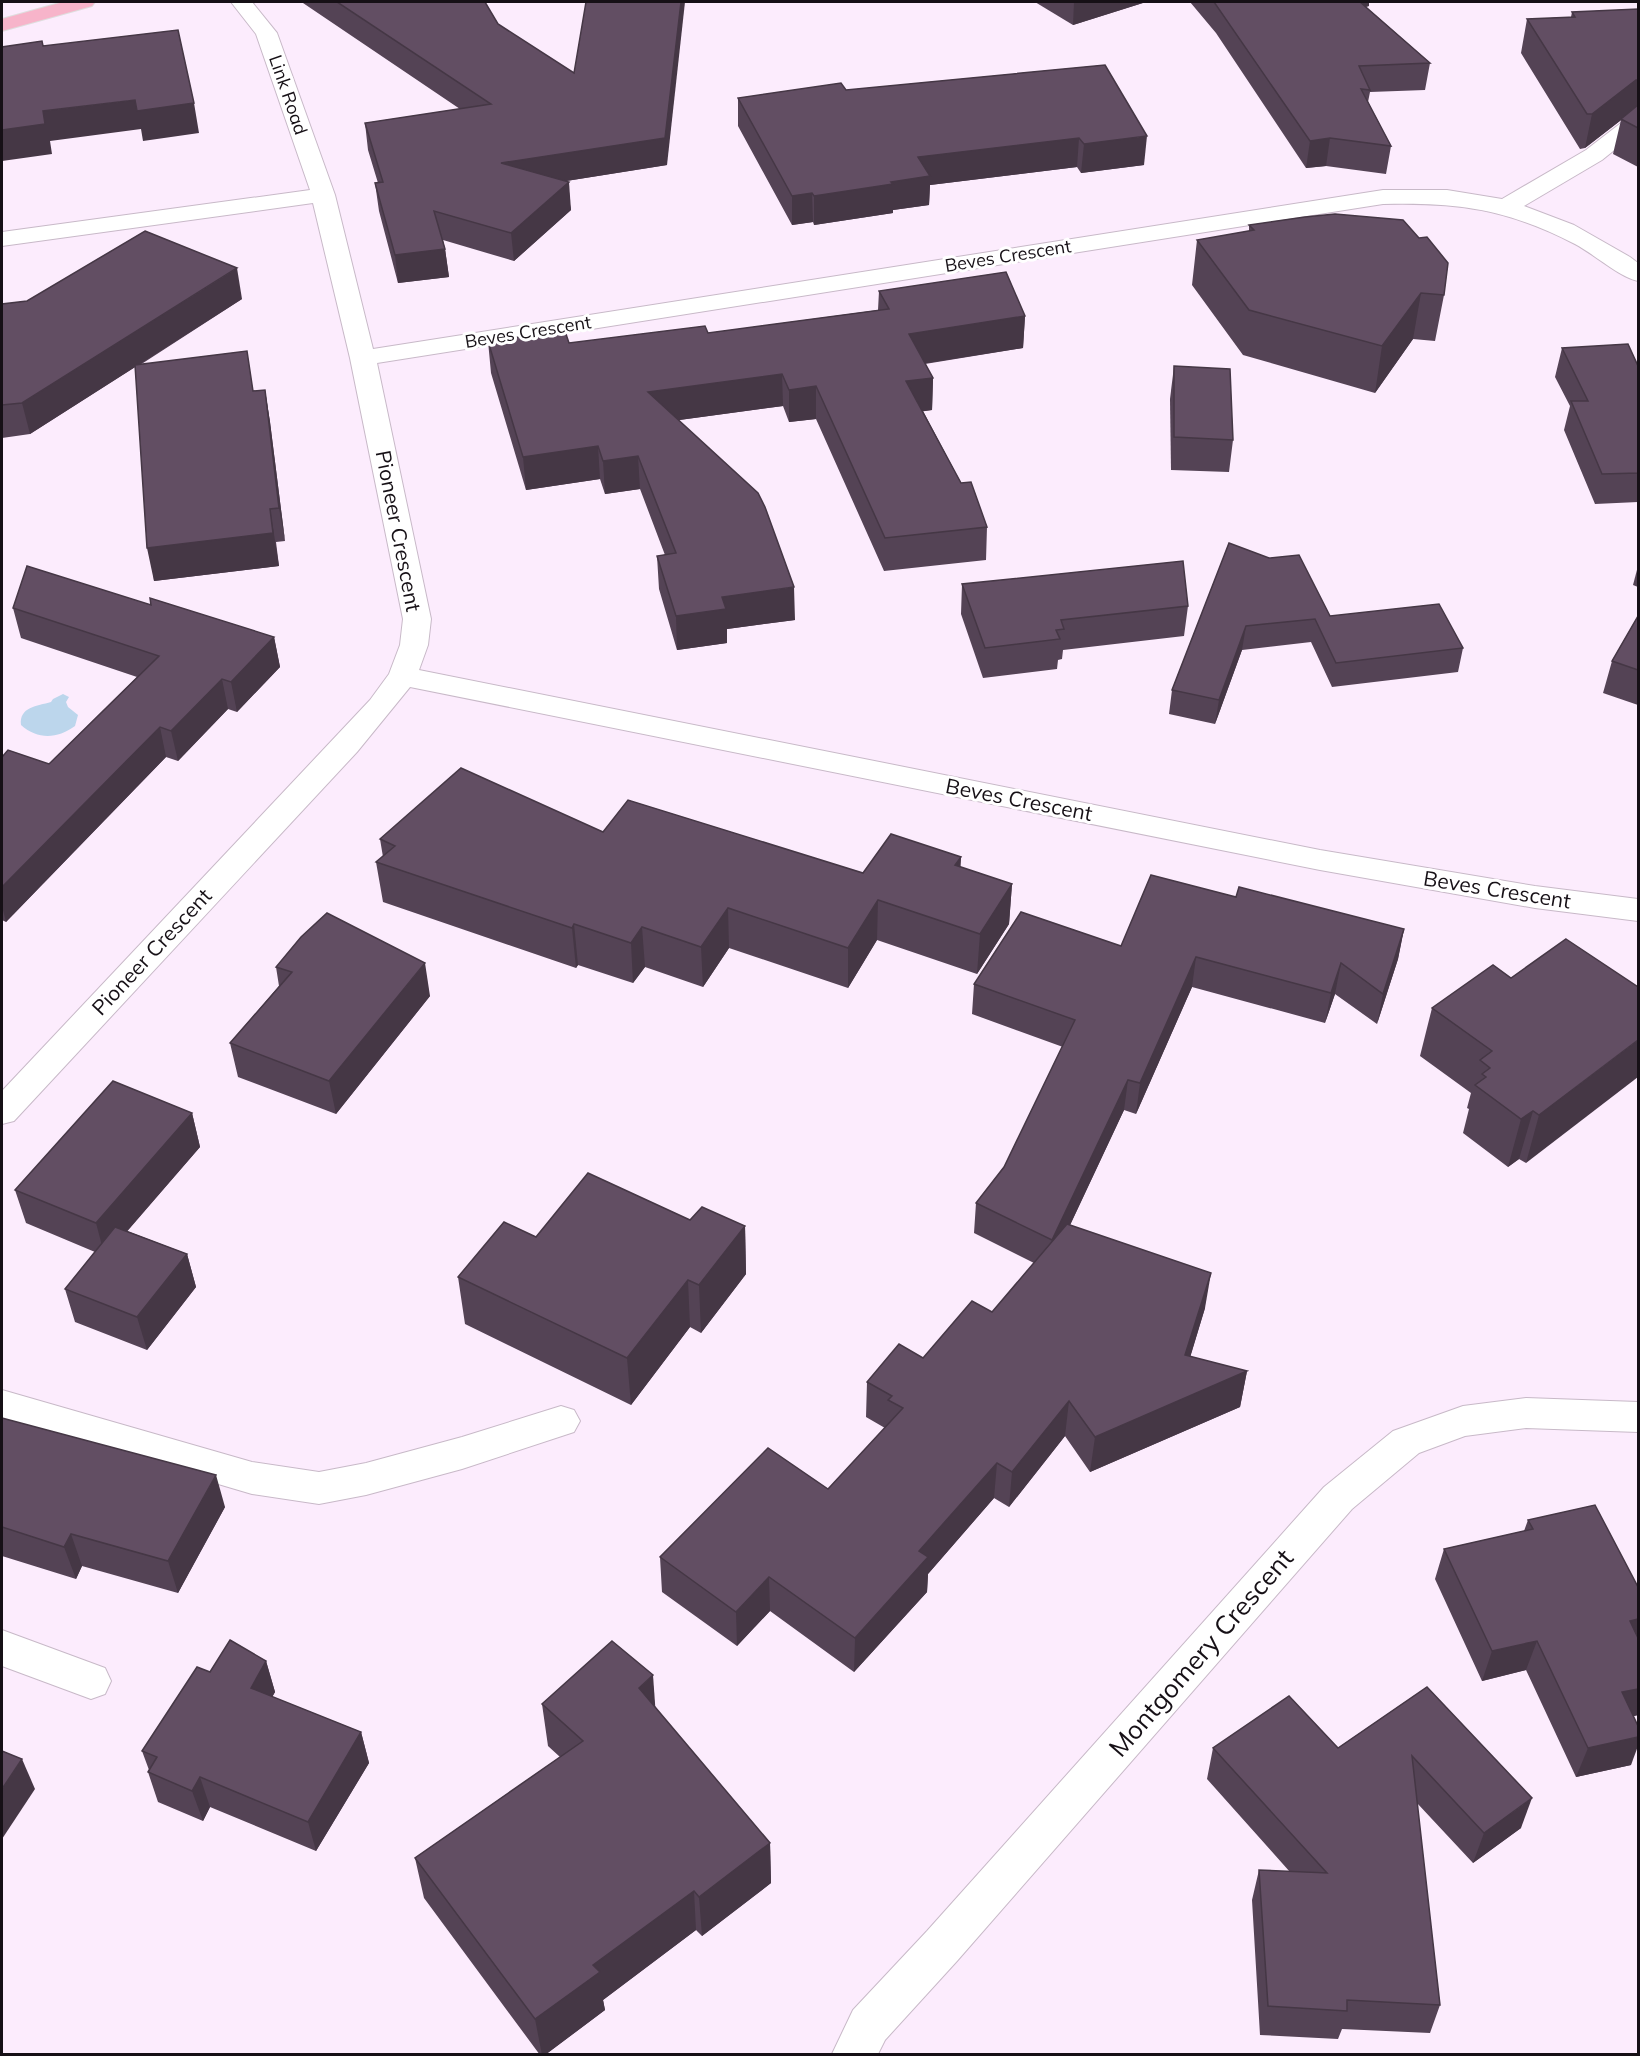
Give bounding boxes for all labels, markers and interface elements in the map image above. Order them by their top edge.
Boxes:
street label: Link Road [264,52,313,138]
street label: Beves Crescent [943,234,1073,277]
street label: Beves Crescent [463,310,593,353]
street label: Pioneer Crescent [371,448,427,614]
street label: Beves Crescent [944,772,1095,826]
street label: Beves Crescent [1422,865,1573,913]
street label: Pioneer Crescent [86,883,217,1020]
street label: Montgomery Crescent [1101,1542,1300,1763]

